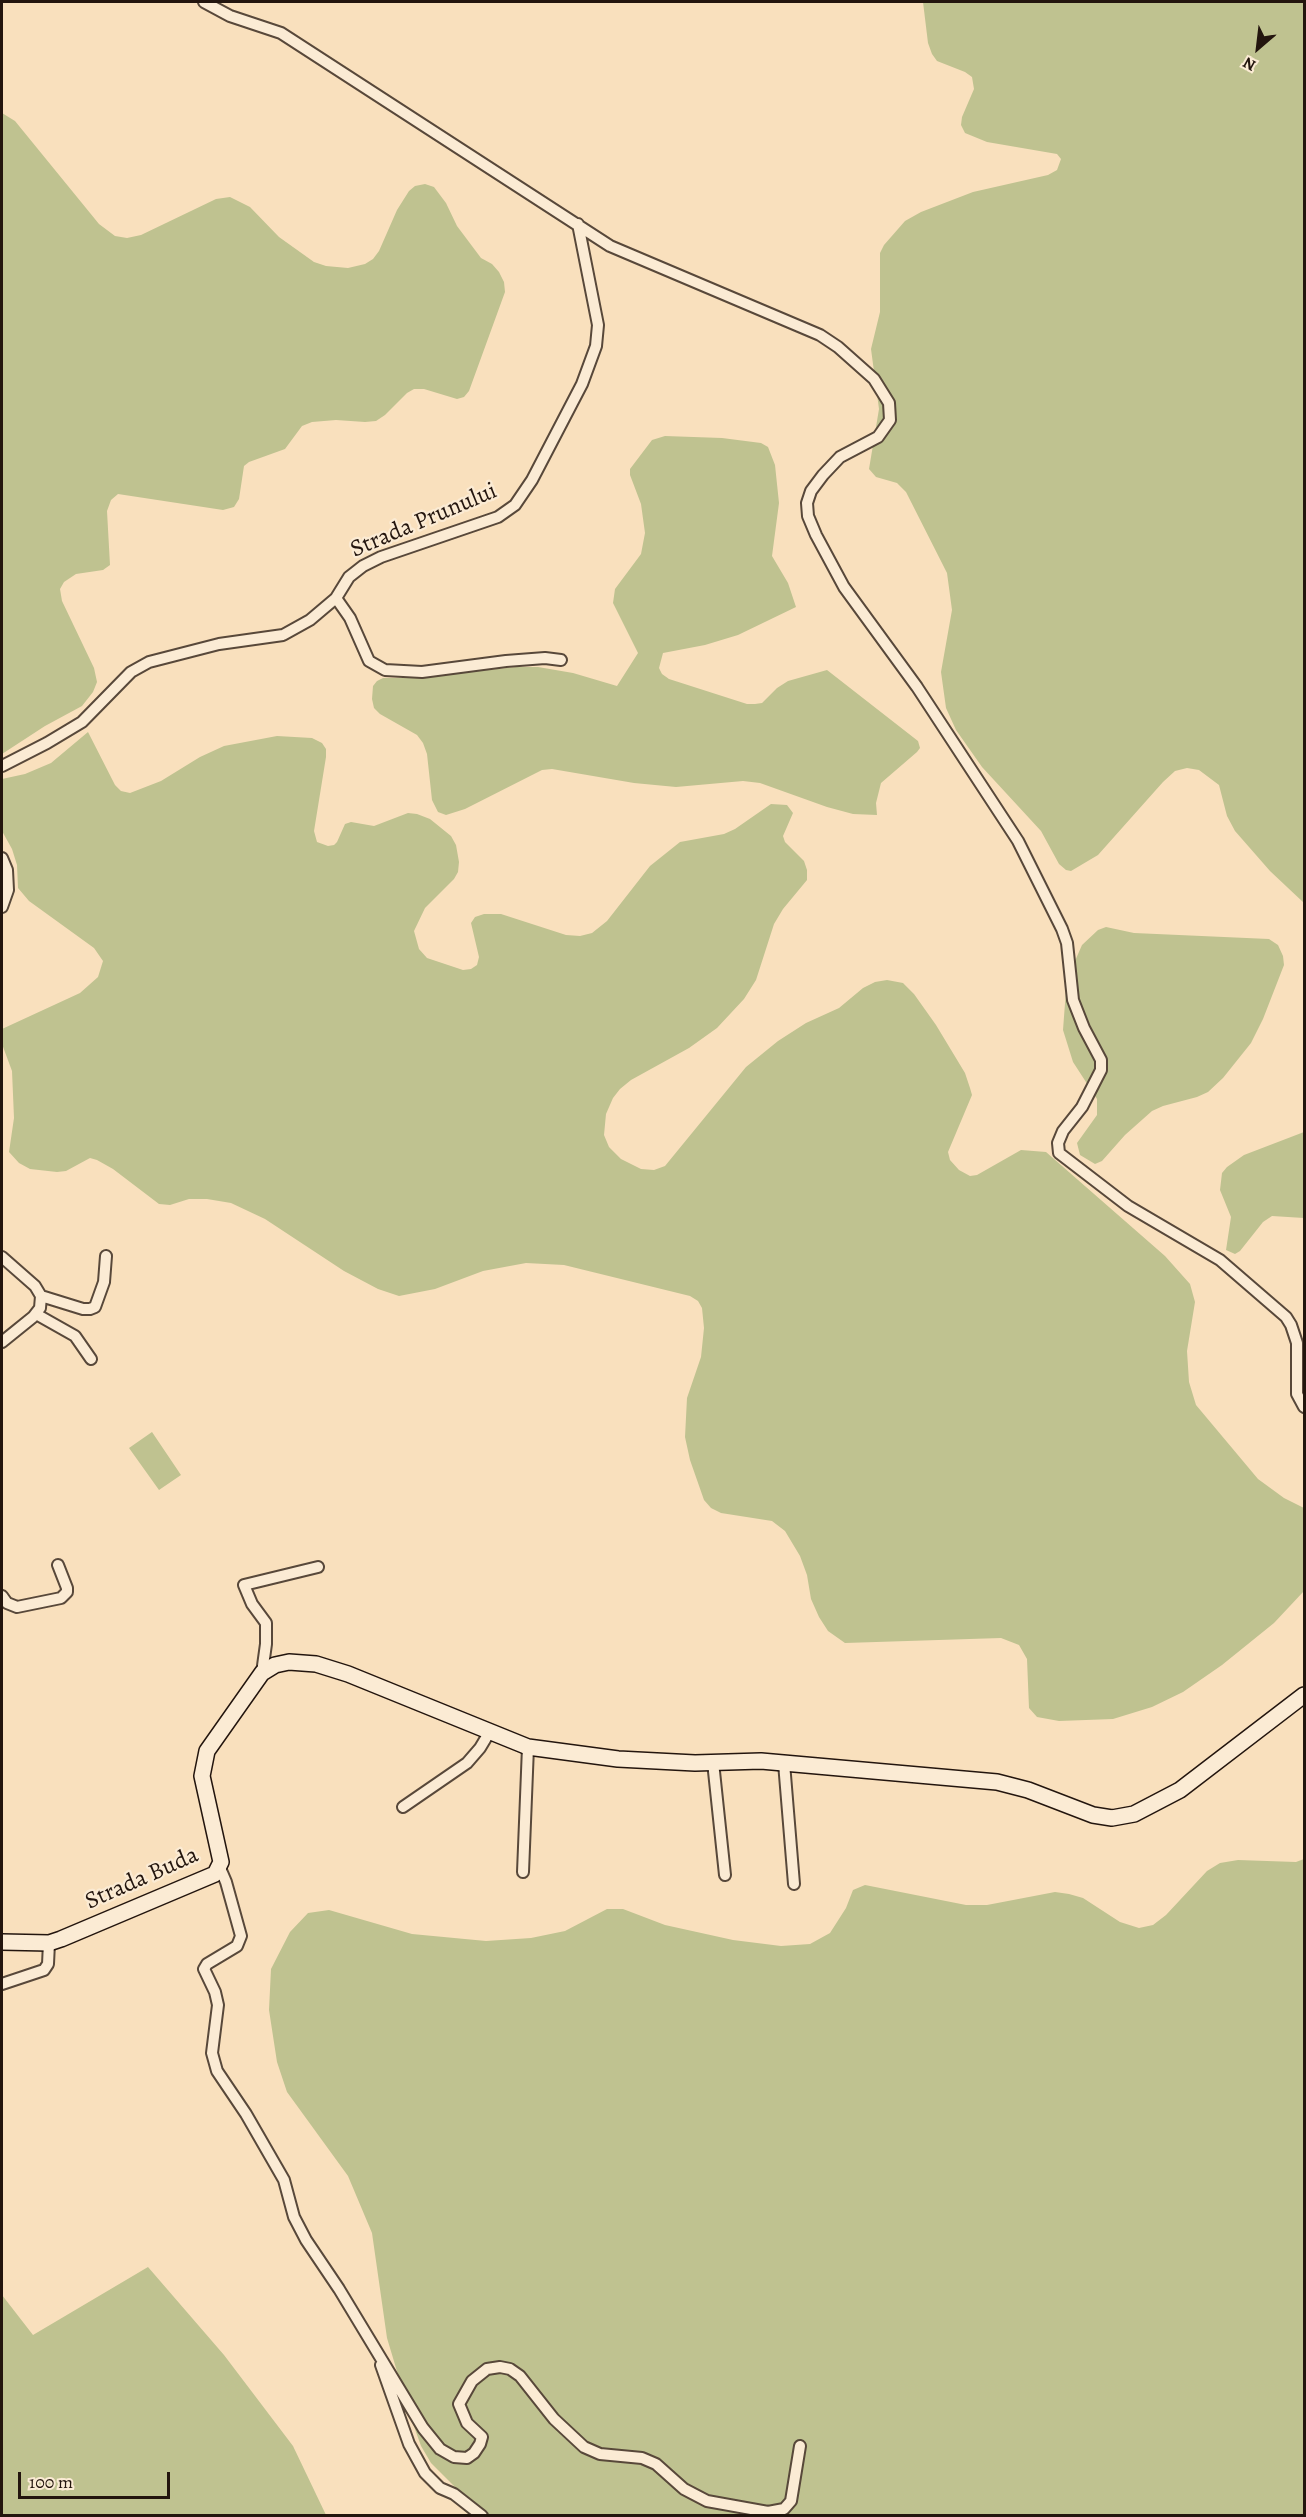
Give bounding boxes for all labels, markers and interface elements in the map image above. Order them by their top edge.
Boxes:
north arrow [1228,18,1288,78]
text: N [1239,51,1260,76]
street label: Strada Prunului [346,477,502,565]
street label: Strada Buda [81,1841,203,1917]
scale bar [21,2460,172,2498]
text: 100 m [29,2470,73,2494]

